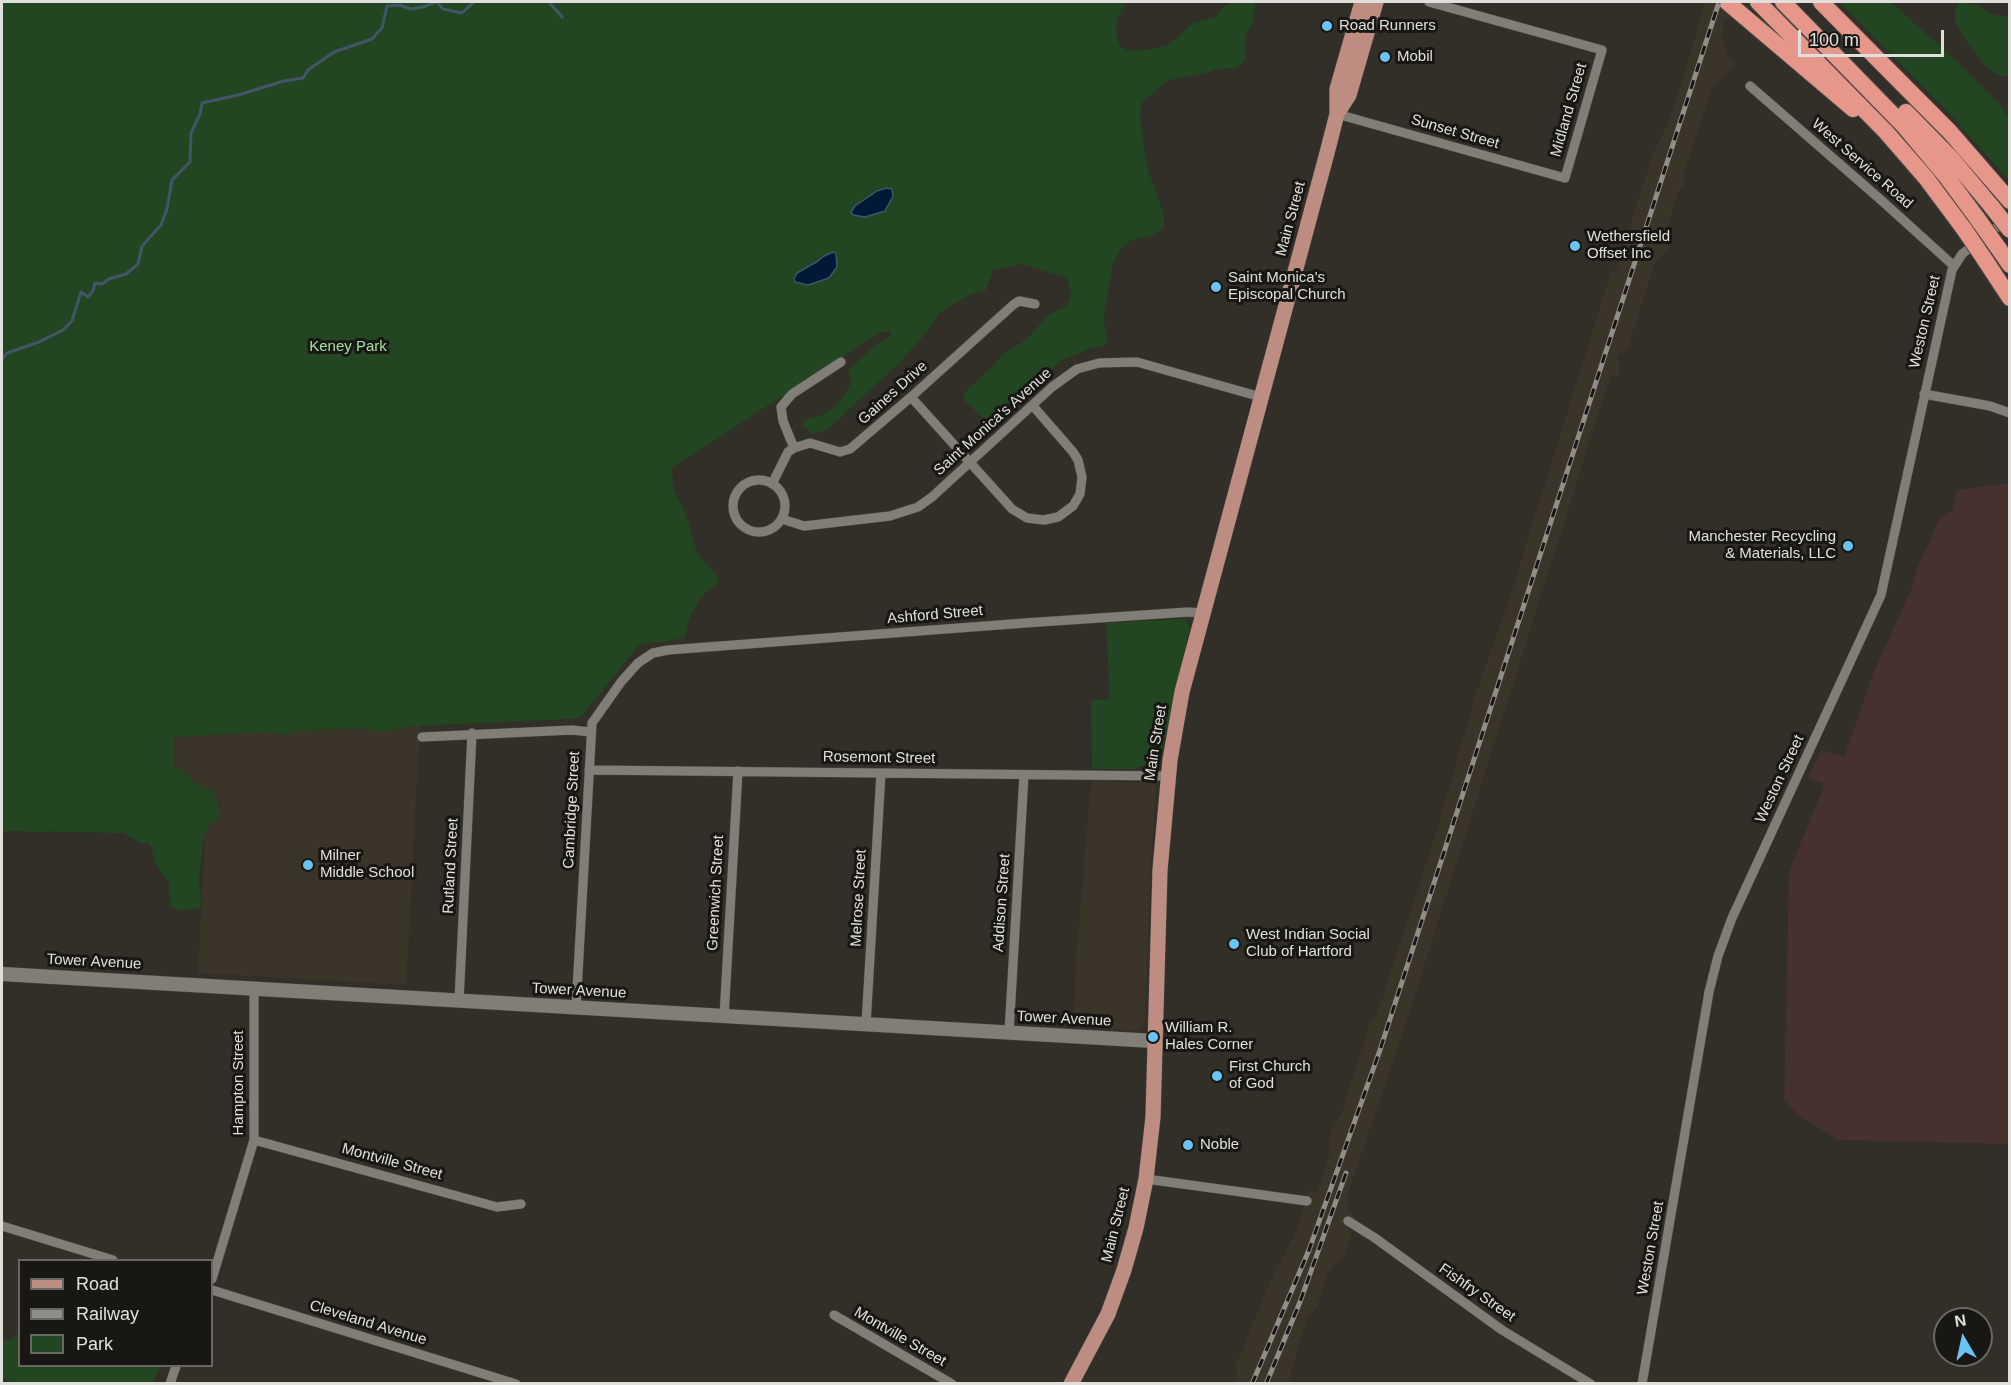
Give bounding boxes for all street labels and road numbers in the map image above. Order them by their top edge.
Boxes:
street label: Midland Street [1547,61,1591,159]
street label: Sunset Street [1409,111,1501,153]
street label: West Service Road [1808,115,1916,213]
street label: Main Street [1272,180,1310,258]
street label: Weston Street [1906,274,1944,370]
street label: Gaines Drive [855,357,931,429]
street label: Saint Monica's Avenue [931,365,1055,479]
street label: Ashford Street [886,602,984,628]
street label: Main Street [1141,704,1171,782]
street label: Weston Street [1752,732,1808,826]
street label: Rosemont Street [823,748,935,768]
street label: Cambridge Street [560,751,584,869]
street label: Rutland Street [440,818,462,914]
street label: Greenwich Street [704,835,728,951]
street label: Melrose Street [847,849,871,947]
street label: Addison Street [990,853,1014,953]
street label: Tower Avenue [46,951,142,973]
street label: Tower Avenue [531,980,627,1002]
street label: Tower Avenue [1016,1008,1112,1030]
street label: Hampton Street [230,1030,248,1136]
street label: Montville Street [340,1140,444,1184]
street label: Main Street [1098,1186,1134,1264]
street label: Weston Street [1634,1200,1668,1296]
street label: Fishfry Street [1435,1260,1519,1326]
street label: Cleveland Avenue [307,1297,429,1349]
street label: Montville Street [851,1303,949,1371]

